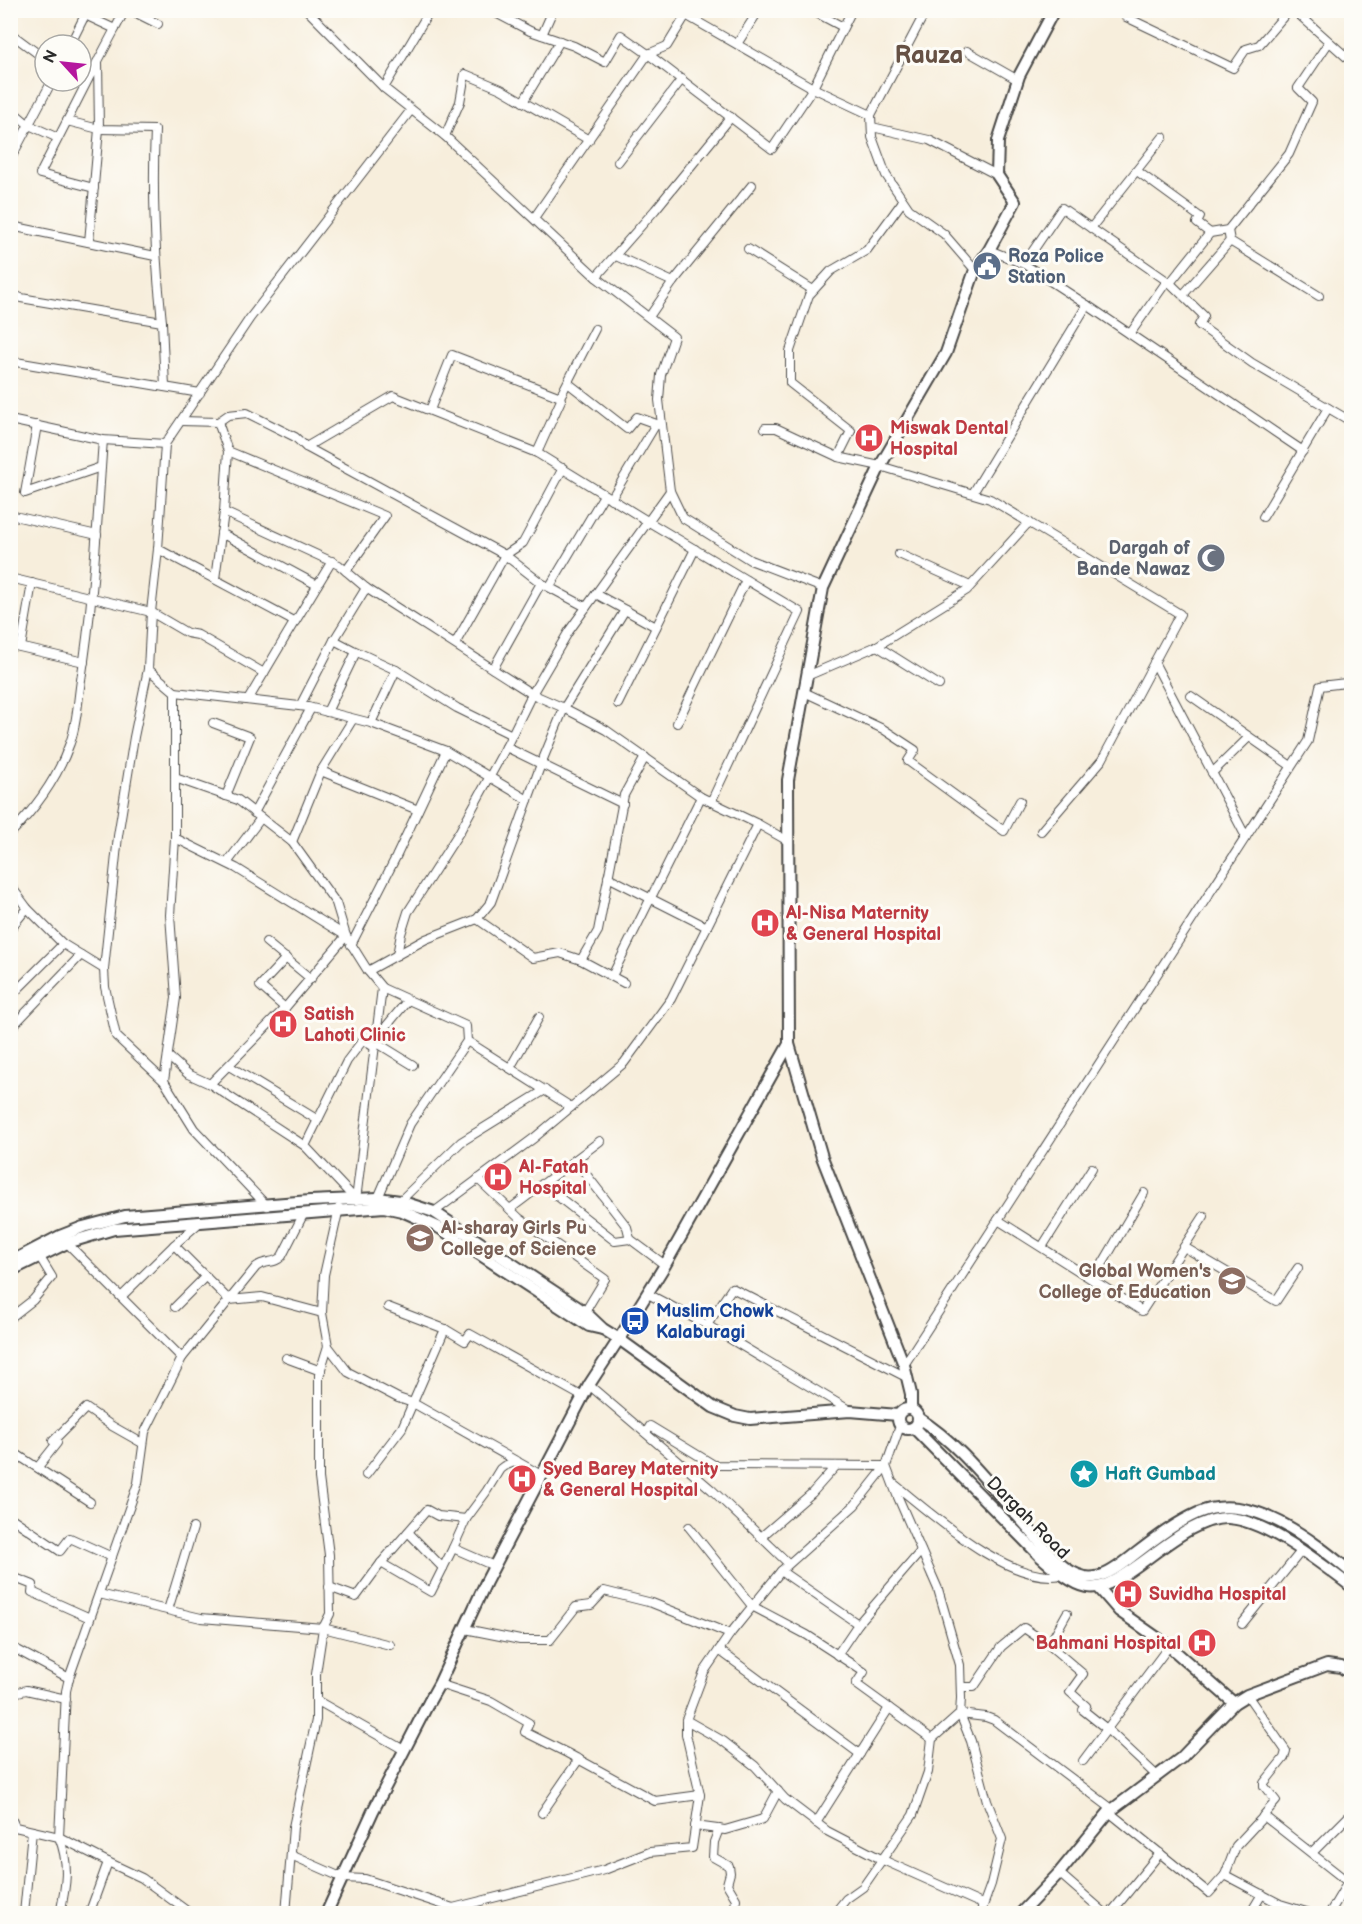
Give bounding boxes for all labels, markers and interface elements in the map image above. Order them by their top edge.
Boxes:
north arrow [33,33,93,93]
district label: Rauza [895,41,963,70]
text: N [40,47,62,67]
place label: Roza Police Station [1008,246,1104,288]
public building icon: Roza Police Station [971,250,1003,282]
place label: Miswak Dental Hospital [890,418,1009,460]
hospital icon: Miswak Dental Hospital [853,422,885,454]
place label: Dargah of Bande Nawaz [1077,538,1190,580]
mosque icon: Dargah of Bande Nawaz [1195,542,1227,574]
place label: Al-Nisa Maternity & General Hospital [785,903,941,945]
hospital icon: Al-Nisa Maternity & General Hospital [749,907,781,939]
place label: Satish Lahoti Clinic [304,1004,406,1046]
hospital icon: Satish Lahoti Clinic [267,1008,299,1040]
place label: Al-Fatah Hospital [518,1157,588,1199]
hospital icon: Al-Fatah Hospital [482,1161,514,1193]
place label: Al-sharay Girls Pu College of Science [440,1218,596,1260]
school or university icon: Al-sharay Girls Pu College of Science [404,1222,436,1254]
place label: Global Women's College of Education [1039,1261,1211,1303]
school or university icon: Global Women's College of Education [1216,1265,1248,1297]
place label: Muslim Chowk Kalaburagi [656,1301,774,1343]
bus stop icon: Muslim Chowk Kalaburagi [619,1305,651,1337]
place icon: Haft Gumbad [1068,1458,1100,1490]
place label: Syed Barey Maternity & General Hospital [543,1459,719,1501]
hospital icon: Syed Barey Maternity & General Hospital [506,1463,538,1495]
place label: Haft Gumbad [1105,1464,1216,1485]
street label: Dargah Road [982,1472,1074,1564]
hospital icon: Suvidha Hospital [1112,1578,1144,1610]
place label: Suvidha Hospital [1149,1584,1286,1605]
hospital icon: Bahmani Hospital [1186,1627,1218,1659]
place label: Bahmani Hospital [1035,1633,1181,1654]

